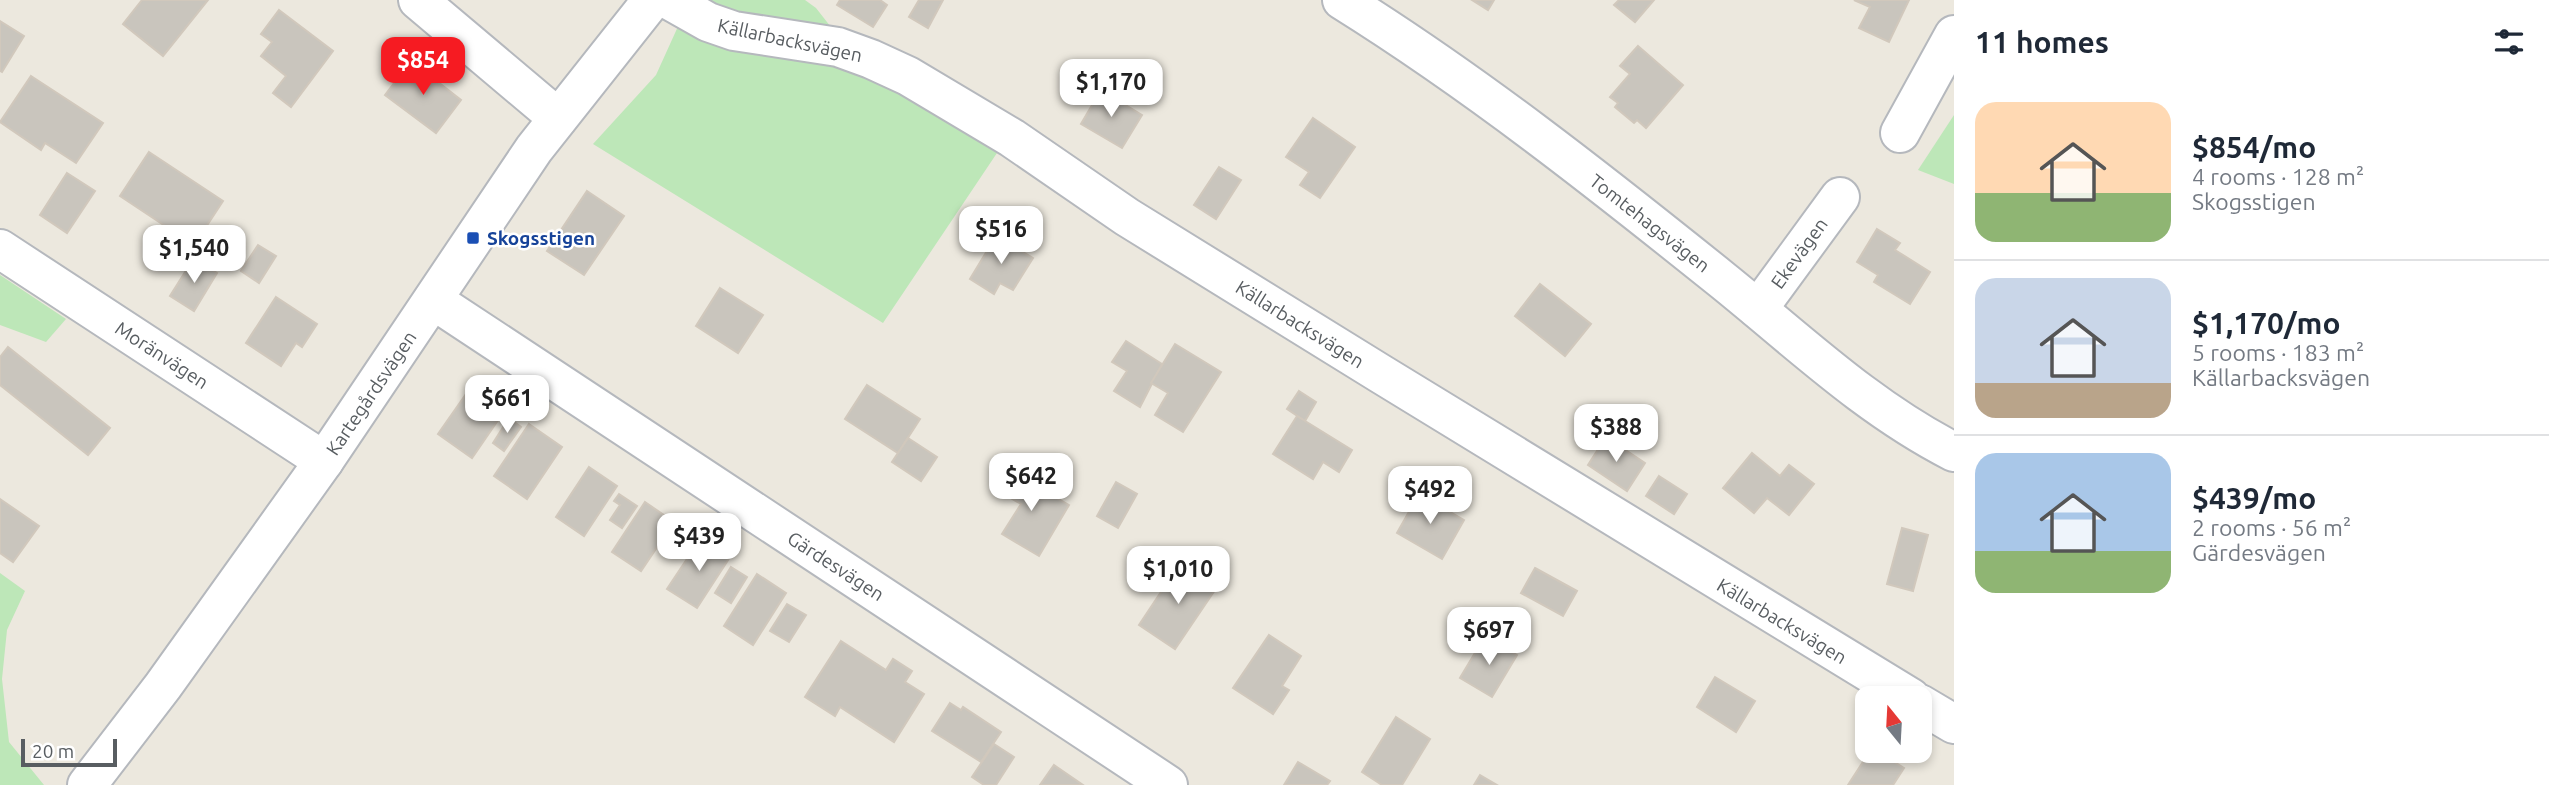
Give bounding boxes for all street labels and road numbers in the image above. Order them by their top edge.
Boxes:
street label: Källarbacksvägen [716,14,864,66]
street label: Tomtehagsvägen [1586,169,1714,277]
street label: Ekevägen [1766,213,1832,293]
street label: Källarbacksvägen [1232,276,1368,372]
street label: Moränvägen [111,317,213,393]
street label: Kartegårdsvägen [321,327,421,459]
street label: Gärdesvägen [784,527,888,605]
street label: Källarbacksvägen [1713,574,1851,668]

